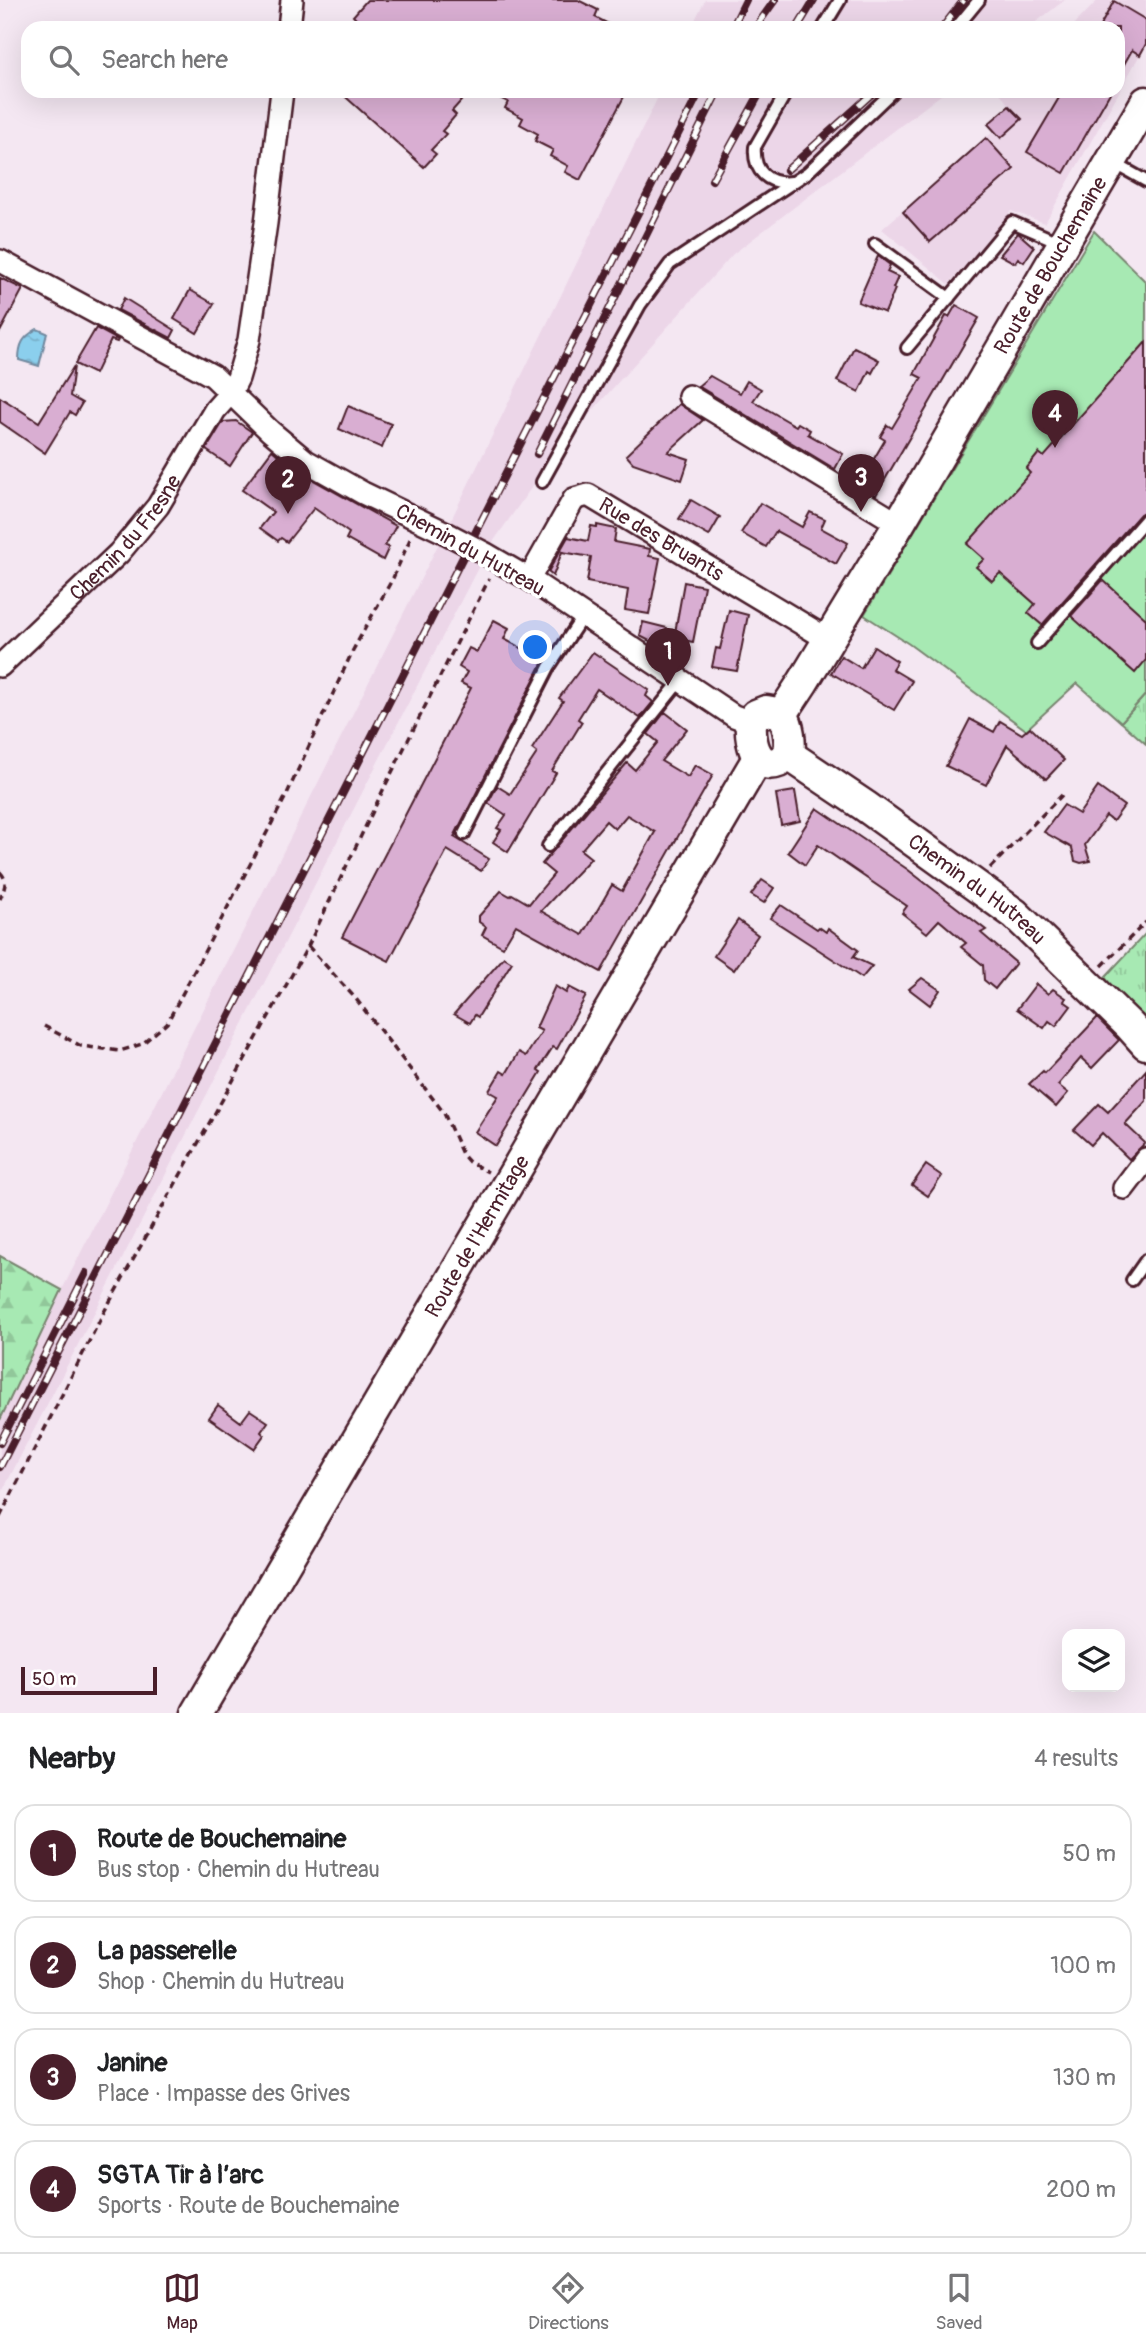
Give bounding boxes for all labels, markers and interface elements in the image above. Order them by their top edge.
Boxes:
search box [21,21,1125,98]
icon: search [45,41,83,79]
text: Search here [101,44,228,76]
street label: Route de Bouchemaine [988,171,1113,359]
pin: 4 [1032,390,1078,448]
pin: 3 [838,454,884,512]
pin: 2 [265,456,311,514]
street label: Chemin du Fresne [64,469,187,607]
street label: Rue des Bruants [594,491,729,587]
street label: Chemin du Hutreau [391,498,549,602]
pin: 1 [645,628,691,686]
your location [518,630,552,664]
street label: Chemin du Hutreau [903,828,1052,950]
street label: Route de l'Hermitage [419,1150,536,1322]
map controls [1062,1629,1125,1692]
button: layers [1062,1629,1125,1692]
scale bar [21,1664,158,1696]
text: 50 m [32,1667,76,1691]
text: Nearby [28,1740,115,1777]
text: 4 results [1034,1744,1118,1773]
text: Route de Bouchemaine [97,1823,346,1855]
text: 1 [49,1839,58,1868]
text: 50 m [1062,1839,1116,1868]
text: Bus stop · Chemin du Hutreau [97,1855,380,1884]
text: La passerelle [97,1935,237,1967]
text: 2 [47,1951,59,1980]
text: 100 m [1050,1951,1116,1980]
text: Shop · Chemin du Hutreau [97,1967,345,1996]
text: Janine [97,2047,167,2079]
text: 3 [47,2063,59,2092]
text: 130 m [1053,2063,1116,2092]
text: Place · Impasse des Grives [97,2079,350,2108]
text: SGTA Tir à l’arc [97,2159,264,2191]
text: 4 [46,2175,60,2204]
text: 200 m [1046,2175,1116,2204]
text: Sports · Route de Bouchemaine [97,2191,399,2220]
tab: Map [163,2269,201,2335]
tab: Directions [528,2269,609,2335]
tab: Saved [935,2269,983,2335]

